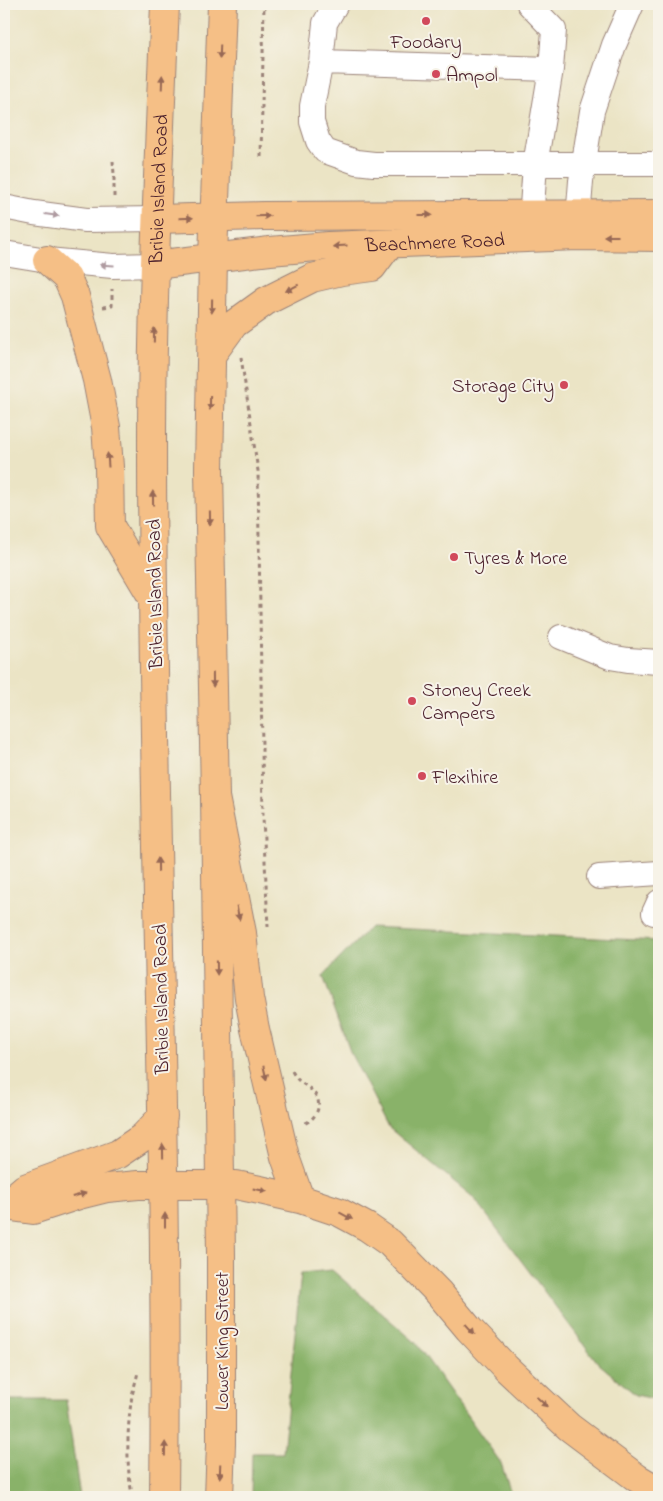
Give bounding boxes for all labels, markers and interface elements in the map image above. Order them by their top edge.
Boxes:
marker: Foodary [420,15,432,27]
place label: Foodary [389,29,462,58]
one-way arrow [216,45,224,61]
place label: Ampol [446,62,498,91]
marker: Ampol [430,68,442,80]
one-way arrow [158,74,166,90]
street label: Bribie Island Road [143,114,177,266]
one-way arrow [417,211,433,219]
one-way arrow [44,212,60,220]
one-way arrow [255,212,271,220]
one-way arrow [178,214,194,222]
street label: Beachmere Road [364,227,505,262]
one-way arrow [602,232,618,240]
one-way arrow [332,242,348,250]
one-way arrow [98,261,114,269]
one-way arrow [284,284,299,292]
one-way arrow [208,298,216,314]
one-way arrow [150,327,158,343]
place label: Storage City [452,373,554,403]
marker: Storage City [558,379,570,391]
one-way arrow [206,395,214,411]
one-way arrow [104,452,112,468]
one-way arrow [149,489,157,505]
one-way arrow [206,510,214,526]
street label: Bribie Island Road [141,519,172,670]
place label: Tyres & More [464,545,567,574]
marker: Tyres & More [448,551,460,563]
one-way arrow [209,672,217,688]
place label: Stoney Creek Campers [422,677,531,729]
marker: Stoney Creek Campers [406,695,418,707]
place label: Flexihire [431,764,498,793]
marker: Flexihire [416,770,428,782]
one-way arrow [154,856,162,872]
one-way arrow [235,906,243,922]
street label: Bribie Island Road [147,924,178,1075]
one-way arrow [213,960,221,976]
one-way arrow [261,1066,269,1081]
one-way arrow [159,1142,167,1158]
one-way arrow [253,1186,268,1194]
one-way arrow [72,1191,87,1199]
one-way arrow [160,1212,168,1228]
one-way arrow [339,1212,353,1220]
street label: Lower King Street [209,1271,239,1410]
one-way arrow [464,1322,475,1335]
one-way arrow [535,1396,547,1408]
one-way arrow [161,1440,169,1456]
one-way arrow [216,1463,224,1479]

